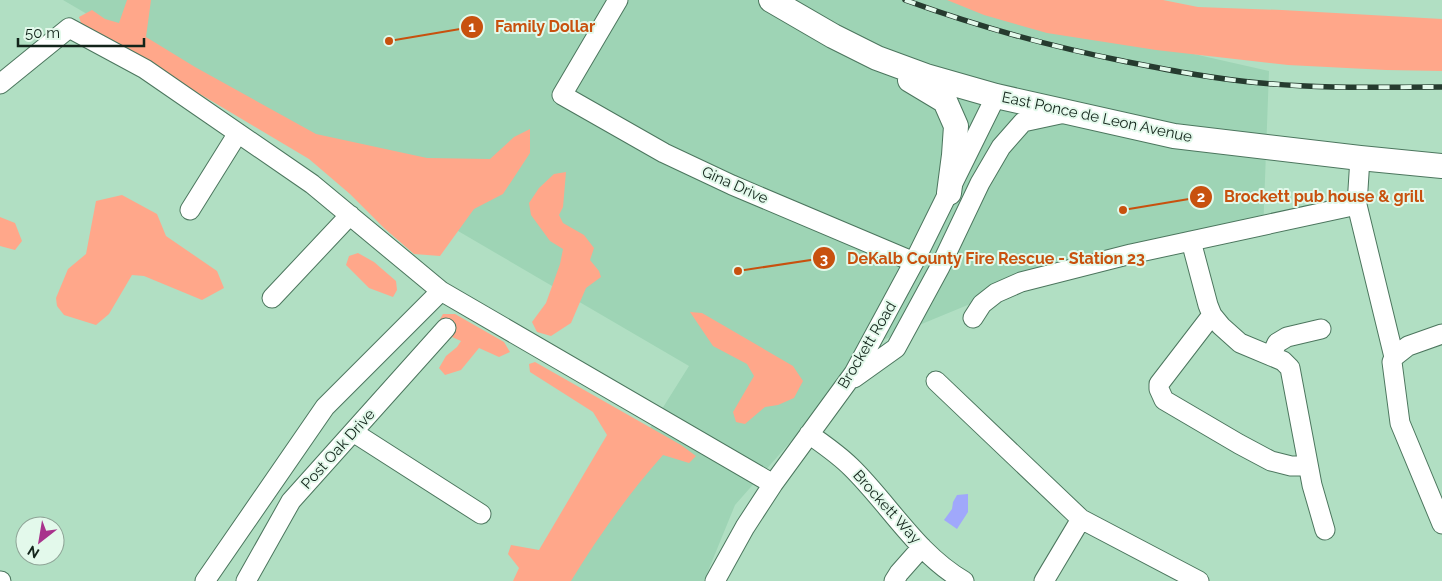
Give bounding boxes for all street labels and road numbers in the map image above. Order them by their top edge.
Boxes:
street label: East Ponce de Leon Avenue [1000,88,1194,146]
street label: Gina Drive [699,162,771,208]
street label: Brockett Road [834,298,900,392]
street label: Post Oak Drive [297,405,379,493]
street label: Brockett Way [849,467,925,547]

